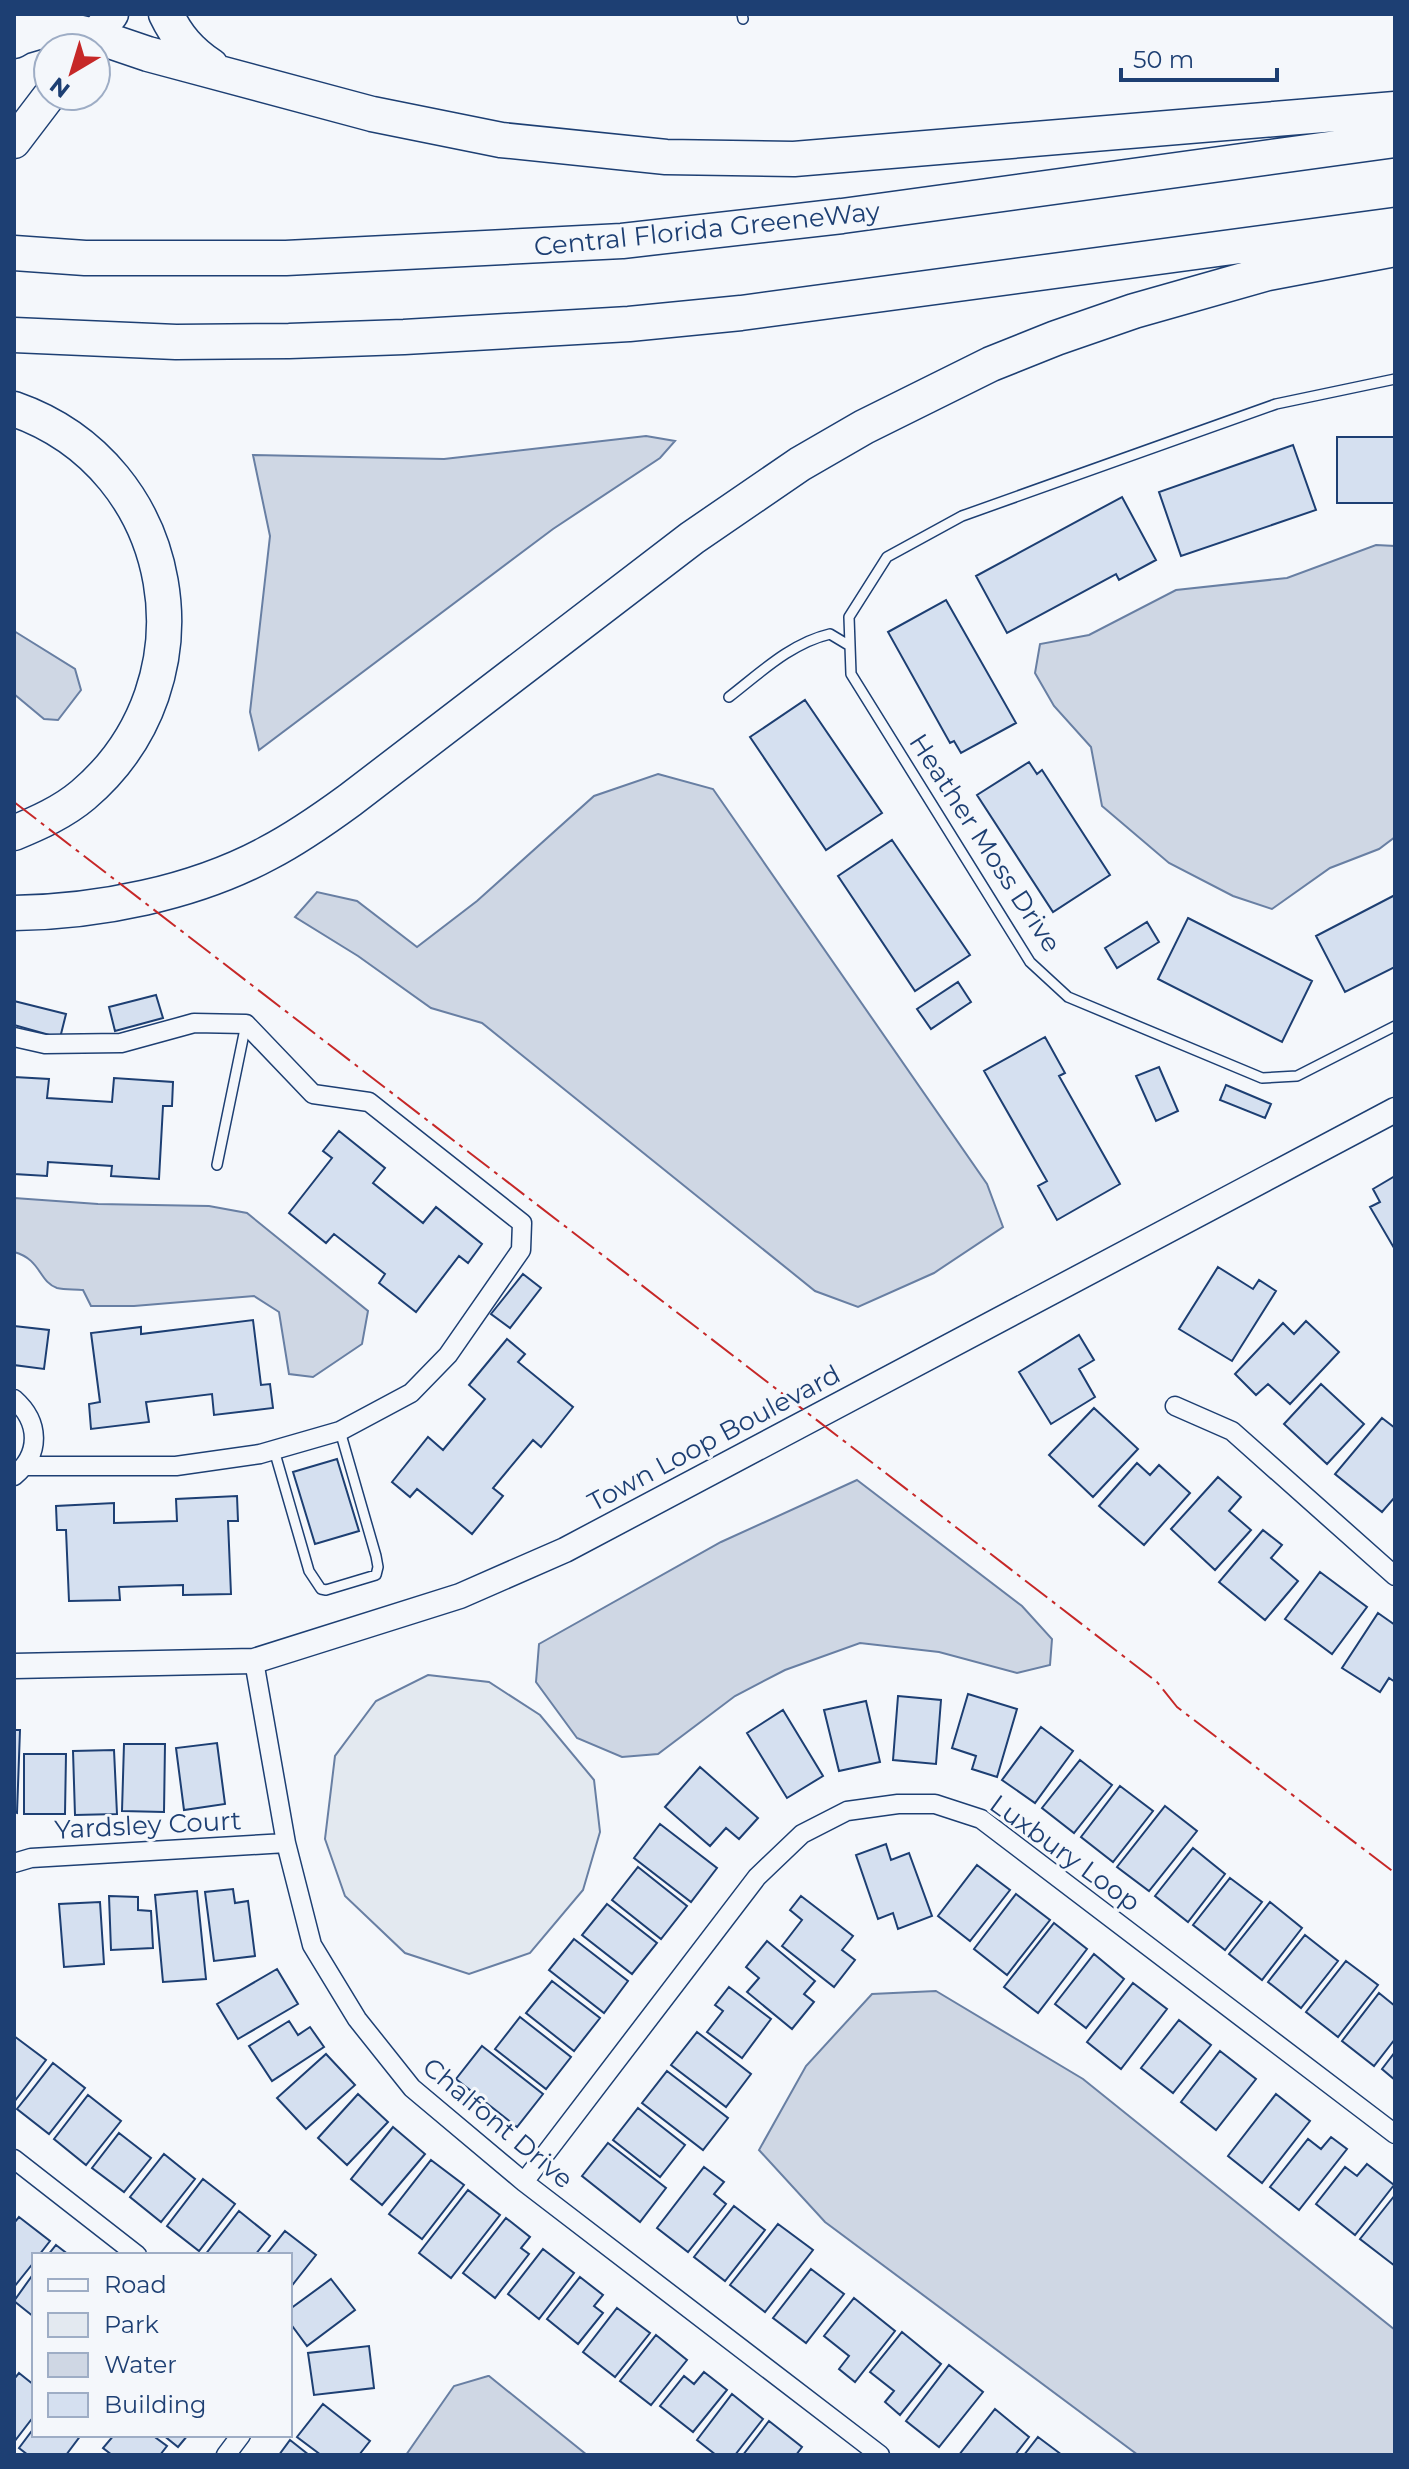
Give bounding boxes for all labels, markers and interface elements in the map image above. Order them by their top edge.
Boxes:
north arrow [32,32,112,112]
scale bar [1121,32,1277,82]
text: 50 m [1133,45,1194,74]
text: N [45,71,75,103]
street label: Central Florida GreeneWay [532,195,882,263]
street label: Heather Moss Drive [902,728,1068,958]
street label: Town Loop Boulevard [582,1358,846,1518]
street label: Luxbury Loop [984,1788,1146,1918]
street label: Yardsley Court [54,1804,242,1846]
street label: Chalfont Drive [416,2051,580,2195]
legend [32,2253,292,2437]
text: Road [104,2270,167,2299]
text: Park [104,2310,159,2339]
text: Water [104,2350,177,2379]
text: Building [104,2390,207,2419]

